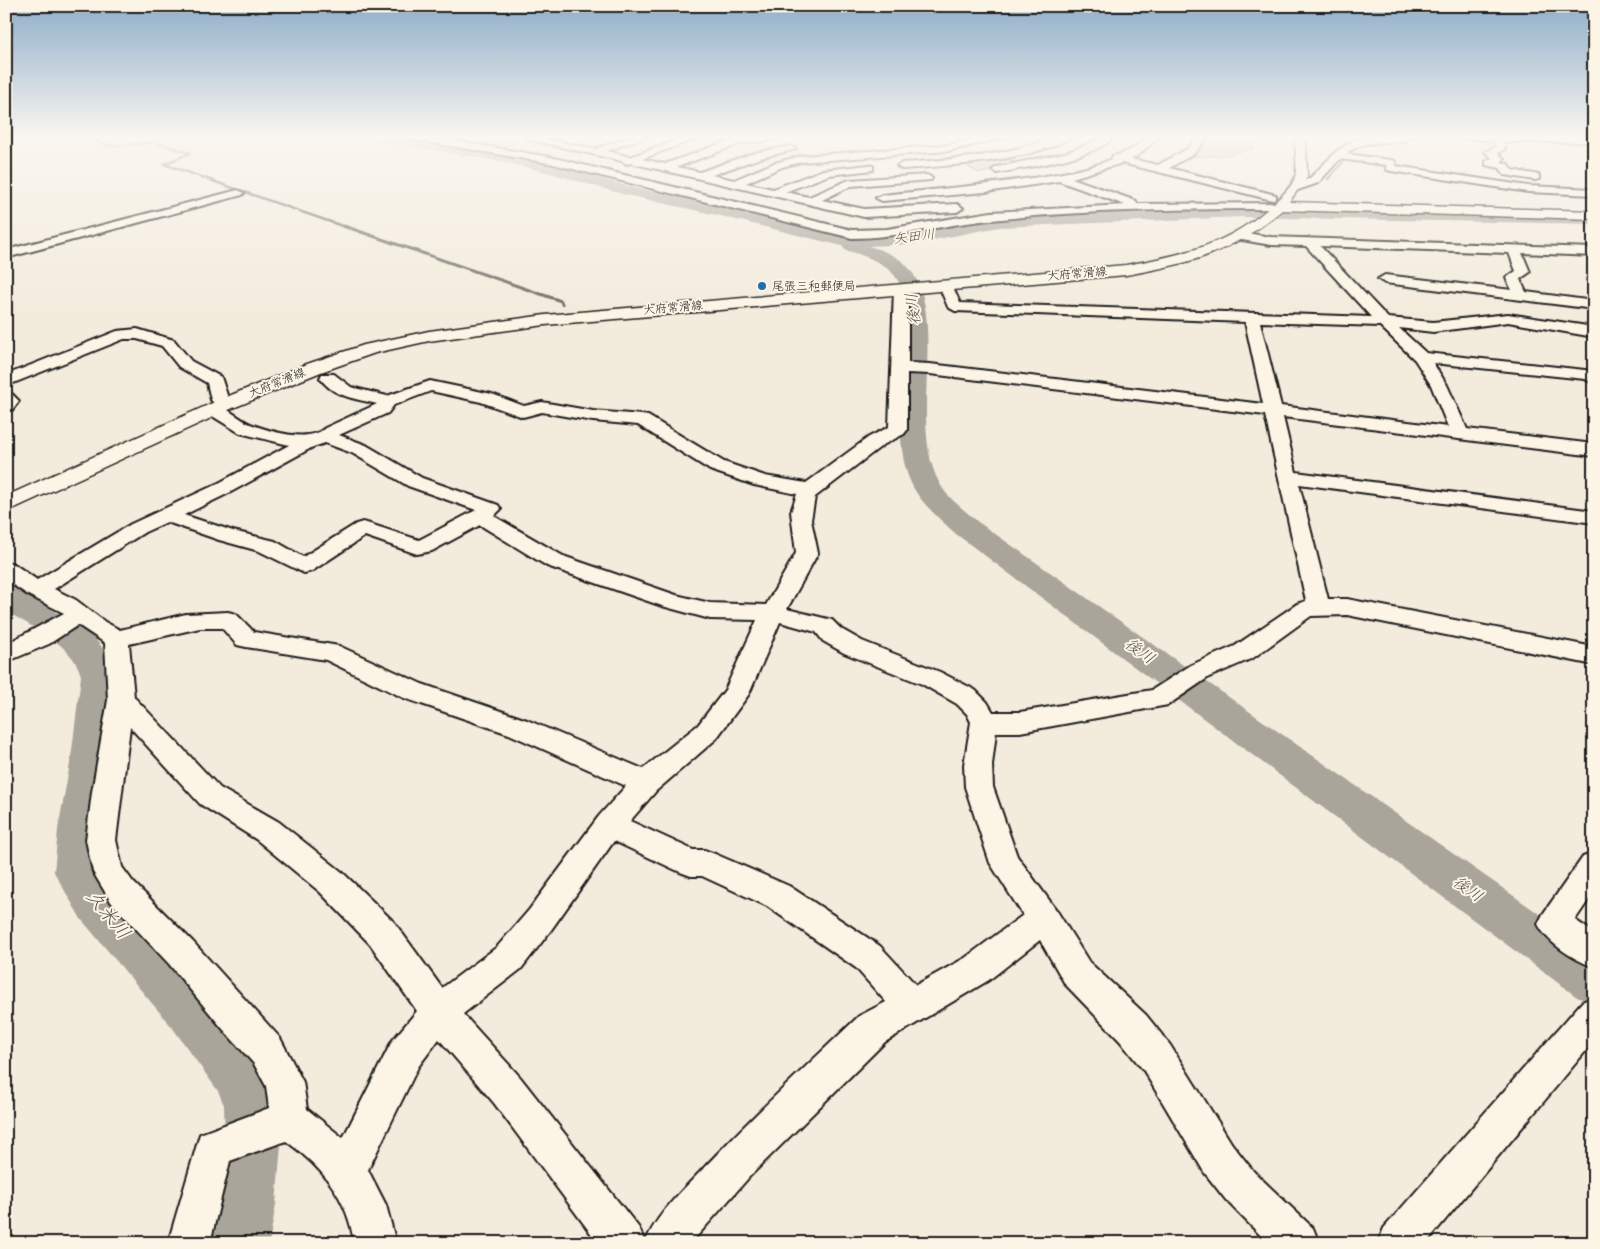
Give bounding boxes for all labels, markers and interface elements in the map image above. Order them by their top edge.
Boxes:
water label: 矢田川 [892,225,936,249]
street label: 大府常滑線 [1046,263,1108,285]
place label: 尾張三和郵便局 [772,278,856,295]
marker: 尾張三和郵便局 [756,280,768,292]
water label: 後川 [900,292,926,326]
street label: 大府常滑線 [642,297,704,319]
street label: 大府常滑線 [246,364,308,402]
water label: 後川 [1121,633,1159,669]
water label: 後川 [1449,871,1487,907]
water label: 久米川 [80,884,136,946]

